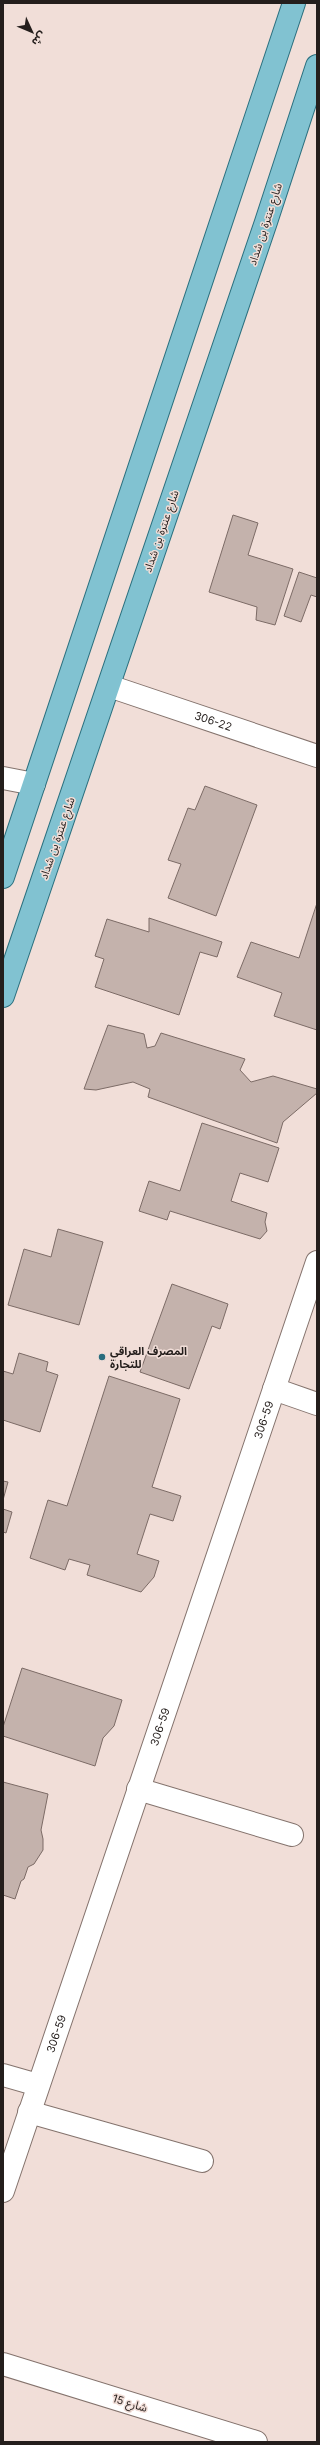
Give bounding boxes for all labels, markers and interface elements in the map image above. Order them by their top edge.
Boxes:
north arrow [12,12,52,52]
text: ش [29,29,49,49]
street label: شارع عنترة بن شداد [245,181,286,267]
street label: شارع عنترة بن شداد [140,488,183,574]
street label: 306-22 [193,708,234,734]
street label: شارع عنترة بن شداد [36,795,79,881]
place label: المصرف العراقي للتجارة [110,1344,187,1371]
marker: المصرف العراقي للتجارة [97,1352,107,1362]
street label: 306-59 [251,1399,277,1441]
street label: 306-59 [147,1706,173,1748]
street label: 306-59 [43,2013,69,2055]
street label: شارع 15 [111,2391,149,2416]

